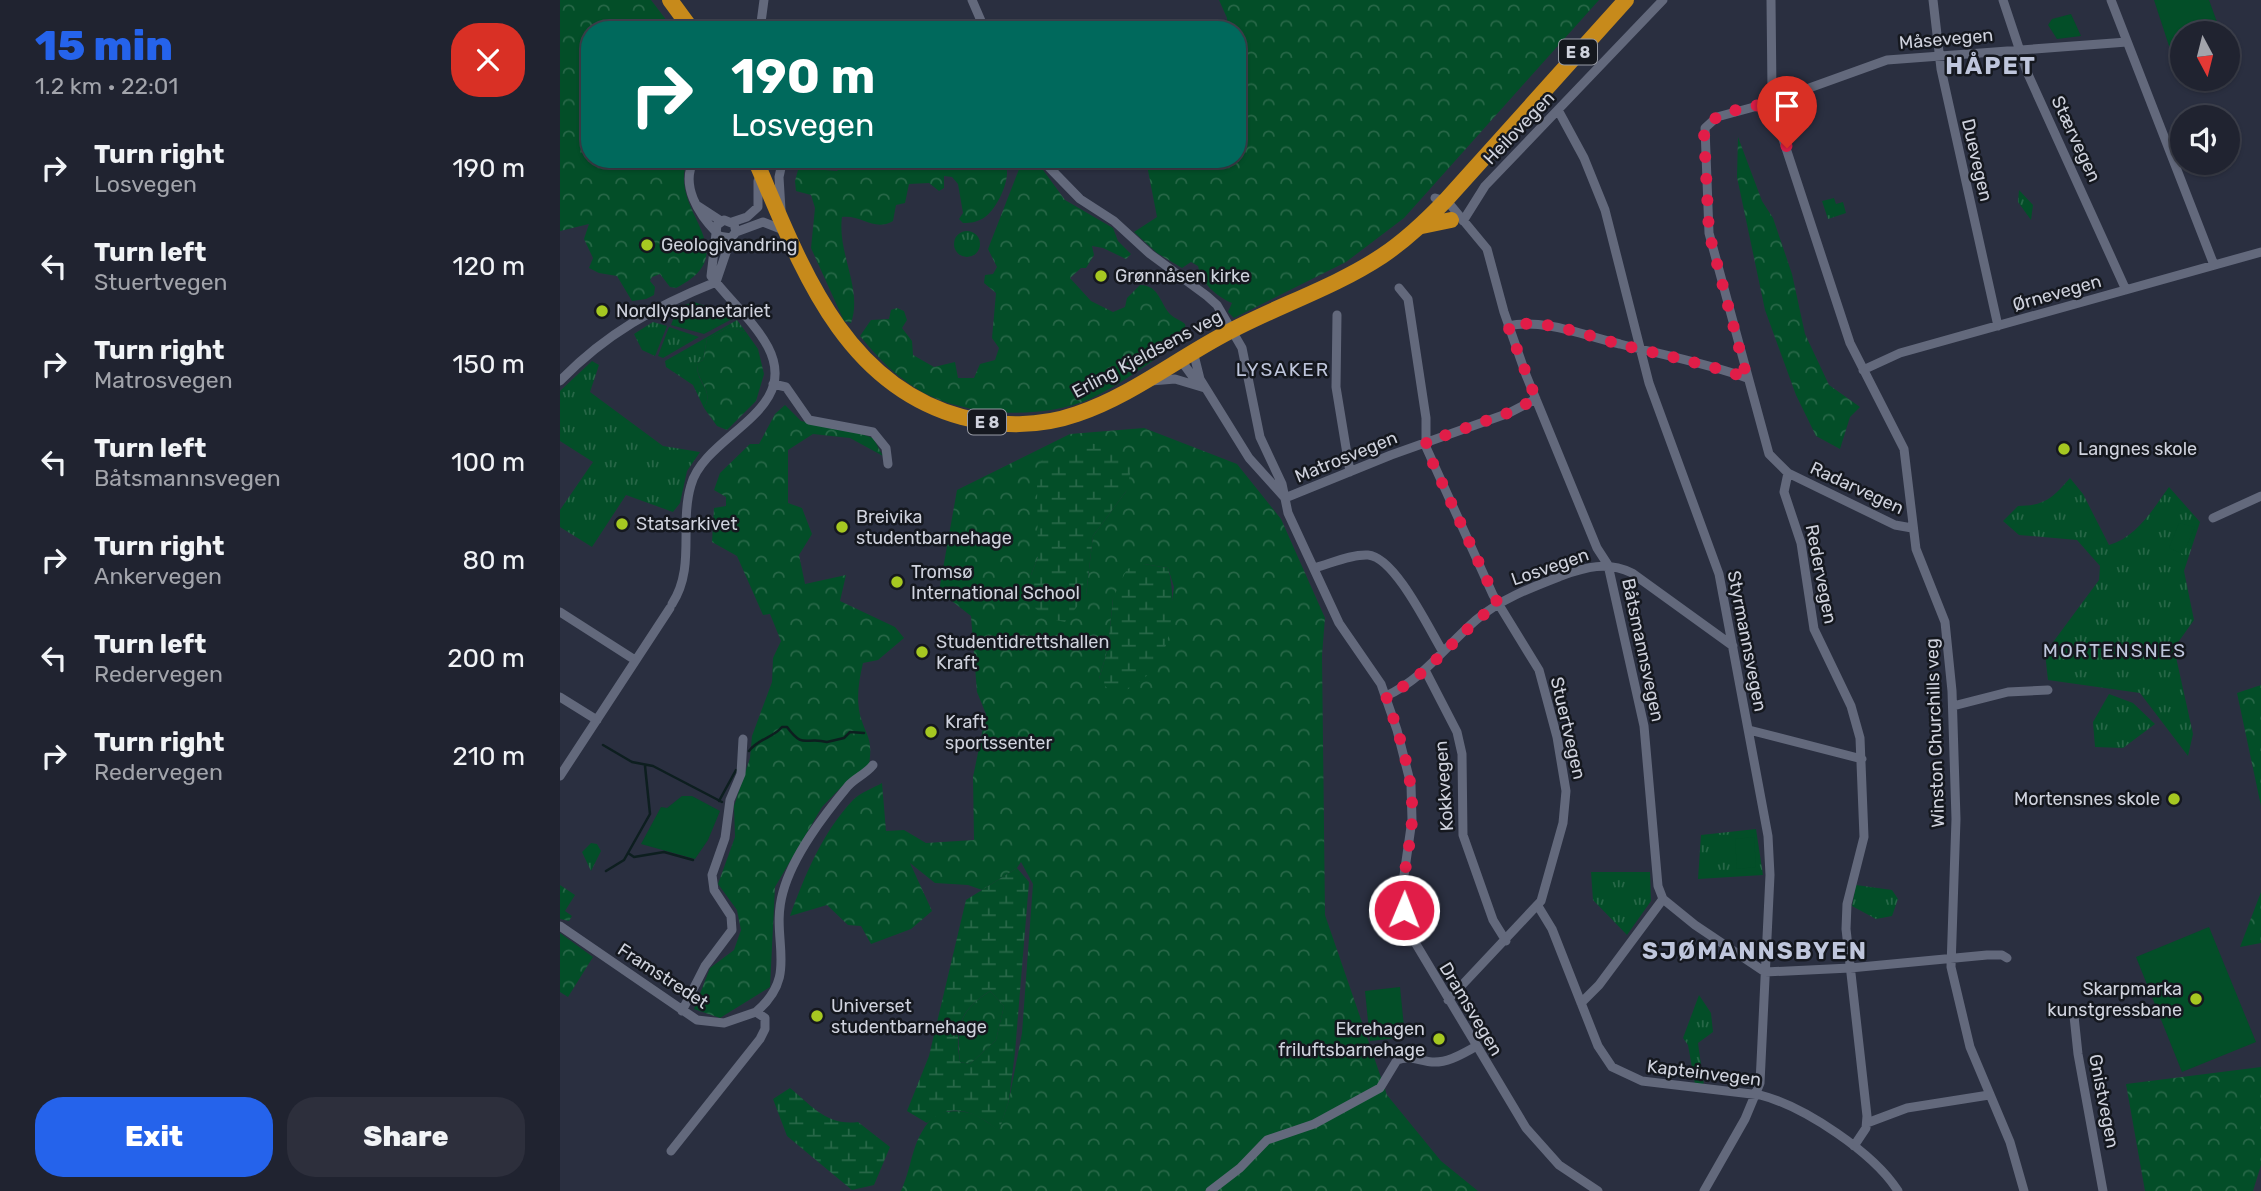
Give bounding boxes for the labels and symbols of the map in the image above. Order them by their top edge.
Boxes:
north arrow [2170,21,2240,91]
street label: Måsevegen [1898,24,1994,54]
road number: E 8 [1559,40,1597,64]
district label: HÅPET [1945,51,2037,80]
pin [1757,76,1817,148]
street label: Heilovegen [1479,87,1559,169]
street label: Stærvegen [2046,92,2106,186]
street label: Duevegen [1957,116,1997,204]
place label: Geologivandring [661,234,798,256]
marker: Geologivandring [639,237,655,253]
place label: Grønnåsen kirke [1115,265,1250,287]
marker: Grønnåsen kirke [1093,268,1109,284]
street label: Ørnevegen [2010,270,2104,316]
place label: Nordlysplanetariet [616,300,771,322]
marker: Nordlysplanetariet [594,303,610,319]
street label: Erling Kjeldsens veg [1068,305,1226,403]
district label: LYSAKER [1236,358,1330,381]
road number: E 8 [968,410,1006,434]
street label: Matrosvegen [1292,426,1400,488]
place label: Langnes skole [2078,438,2197,460]
marker: Langnes skole [2056,441,2072,457]
street label: Radarvegen [1807,457,1907,519]
place label: Breivika studentbarnehage [856,506,1012,549]
place label: Statsarkivet [636,513,737,535]
marker: Statsarkivet [614,516,630,532]
marker: Breivika studentbarnehage [834,519,850,535]
street label: Redervegen [1801,522,1841,626]
street label: Losvegen [1508,543,1592,591]
place label: Tromsø International School [911,561,1080,604]
street label: Styrmannsvegen [1723,569,1771,713]
marker: Tromsø International School [889,574,905,590]
street label: Båtsmannsvegen [1617,576,1669,724]
place label: Studentidrettshallen Kraft [936,631,1109,674]
street label: Winston Churchills veg [1921,638,1949,828]
district label: MORTENSNES [2043,639,2187,662]
marker: Studentidrettshallen Kraft [914,644,930,660]
street label: Stuertvegen [1546,675,1590,781]
place label: Kraft sportssenter [945,711,1052,754]
marker: Kraft sportssenter [923,724,939,740]
street label: Kokkvegen [1430,740,1458,832]
place label: Mortensnes skole [2014,788,2160,810]
marker: Mortensnes skole [2166,791,2182,807]
position arrow [1367,873,1441,947]
district label: SJØMANNSBYEN [1642,937,1868,965]
street label: Framstredet [614,939,712,1013]
street label: Dramsvegen [1434,958,1508,1060]
place label: Skarpmarka kunstgressbane [2047,978,2182,1021]
marker: Skarpmarka kunstgressbane [2188,991,2204,1007]
place label: Universet studentbarnehage [831,995,987,1038]
marker: Universet studentbarnehage [809,1008,825,1024]
place label: Ekrehagen friluftsbarnehage [1278,1018,1425,1061]
marker: Ekrehagen friluftsbarnehage [1431,1031,1447,1047]
street label: Gnistvegen [2084,1052,2124,1150]
street label: Kapteinvegen [1646,1055,1762,1091]

